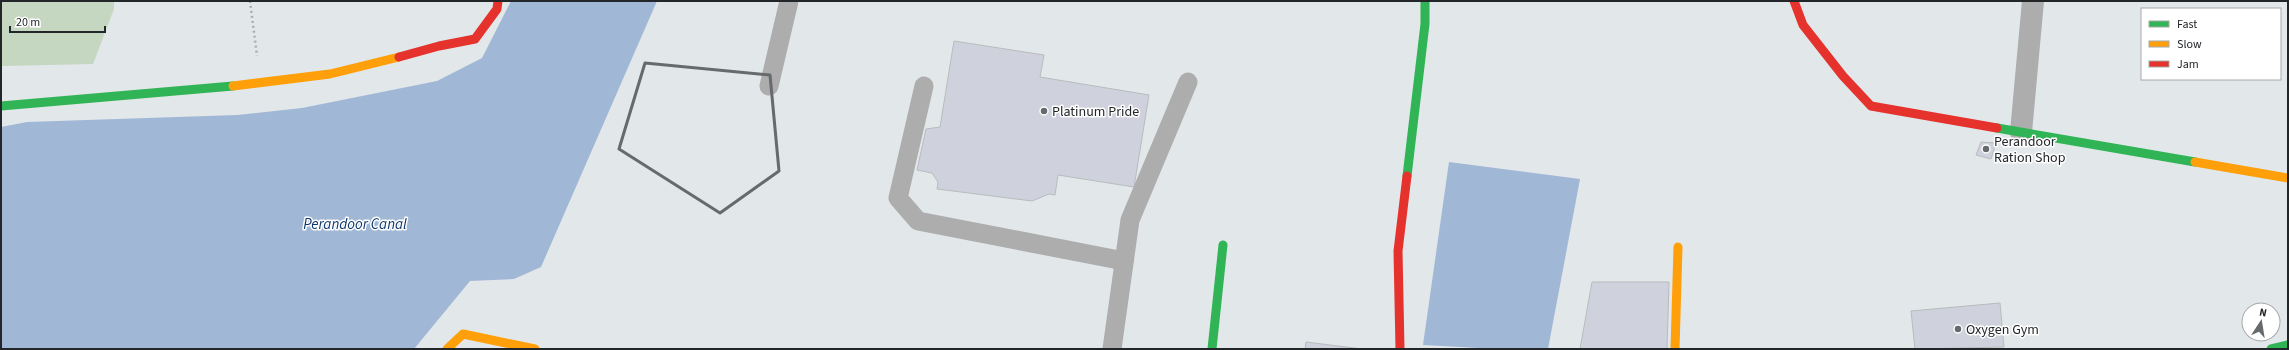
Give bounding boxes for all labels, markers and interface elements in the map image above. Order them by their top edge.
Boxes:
scale bar [10,8,105,34]
legend [2141,8,2281,80]
text: 20 m [16,14,40,31]
text: Fast [2177,16,2197,33]
text: Slow [2177,36,2202,53]
text: Jam [2177,56,2199,73]
place label: Platinum Pride [1052,102,1139,122]
marker: Platinum Pride [1039,106,1049,116]
place label: Perandoor Ration Shop [1994,132,2066,168]
marker: Perandoor Ration Shop [1981,144,1991,154]
water label: Perandoor Canal [303,214,407,235]
north arrow [2241,302,2281,342]
text: N [2258,305,2268,321]
place label: Oxygen Gym [1966,320,2039,340]
marker: Oxygen Gym [1953,324,1963,334]

